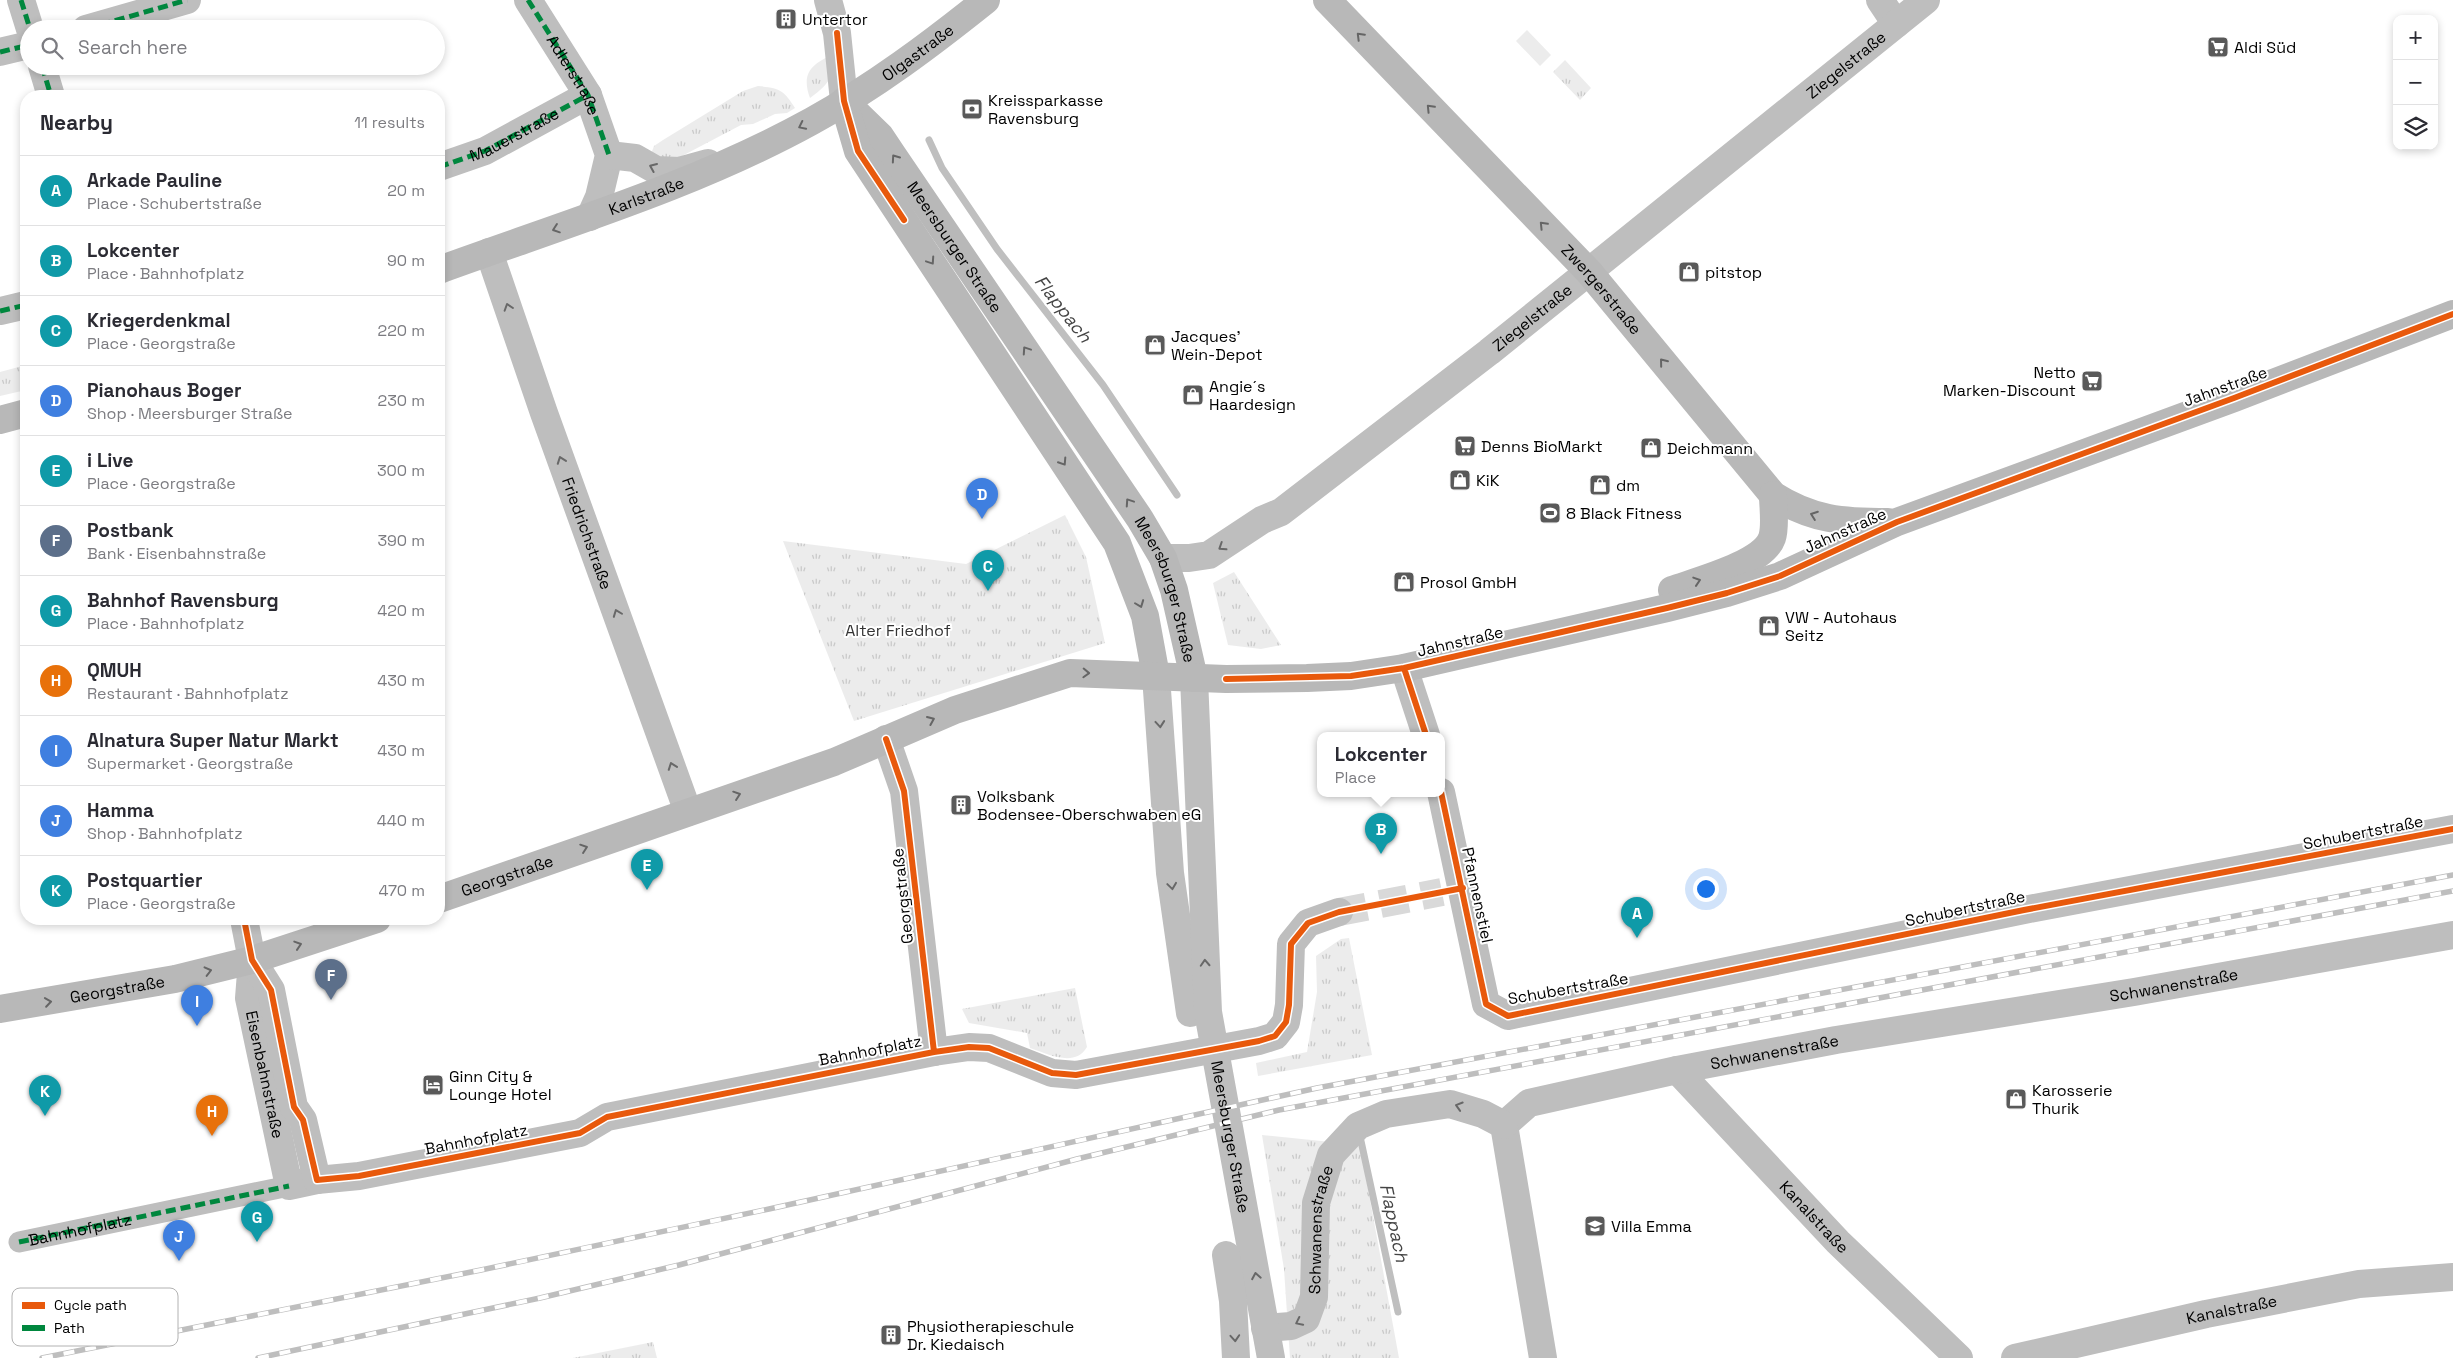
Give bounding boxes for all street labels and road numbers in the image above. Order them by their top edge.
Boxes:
street label: Olgastraße [878,19,958,86]
street label: Ziegelstraße [1802,27,1890,103]
street label: Adlerstraße [542,31,604,118]
street label: Mauerstraße [467,103,563,167]
street label: Karlstraße [606,172,687,220]
street label: Meersburger Straße [902,177,1007,317]
street label: Zwergerstraße [1557,240,1646,339]
street label: Ziegelstraße [1488,279,1576,356]
street label: Jahnstraße [2180,362,2270,411]
street label: Friedrichstraße [557,474,617,592]
street label: Jahnstraße [1801,503,1890,558]
street label: Meersburger Straße [1130,513,1200,665]
street label: Jahnstraße [1415,621,1505,662]
street label: Schubertstraße [2301,811,2425,854]
street label: Pfannenstiel [1457,845,1498,945]
street label: Georgstraße [887,847,918,945]
street label: Georgstraße [458,850,556,902]
street label: Schubertstraße [1903,886,2027,931]
street label: Schwanenstraße [2108,964,2240,1007]
street label: Schubertstraße [1506,968,1630,1009]
street label: Georgstraße [68,971,167,1008]
street label: Eisenbahnstraße [241,1009,289,1140]
street label: Bahnhofplatz [817,1030,923,1071]
street label: Schwanenstraße [1708,1030,1840,1075]
street label: Meersburger Straße [1206,1059,1254,1215]
street label: Bahnhofplatz [423,1119,529,1160]
street label: Schwanenstraße [1304,1163,1338,1294]
street label: Kanalstraße [1775,1176,1853,1258]
street label: Bahnhofplatz [27,1209,133,1251]
street label: Kanalstraße [2184,1290,2279,1329]

